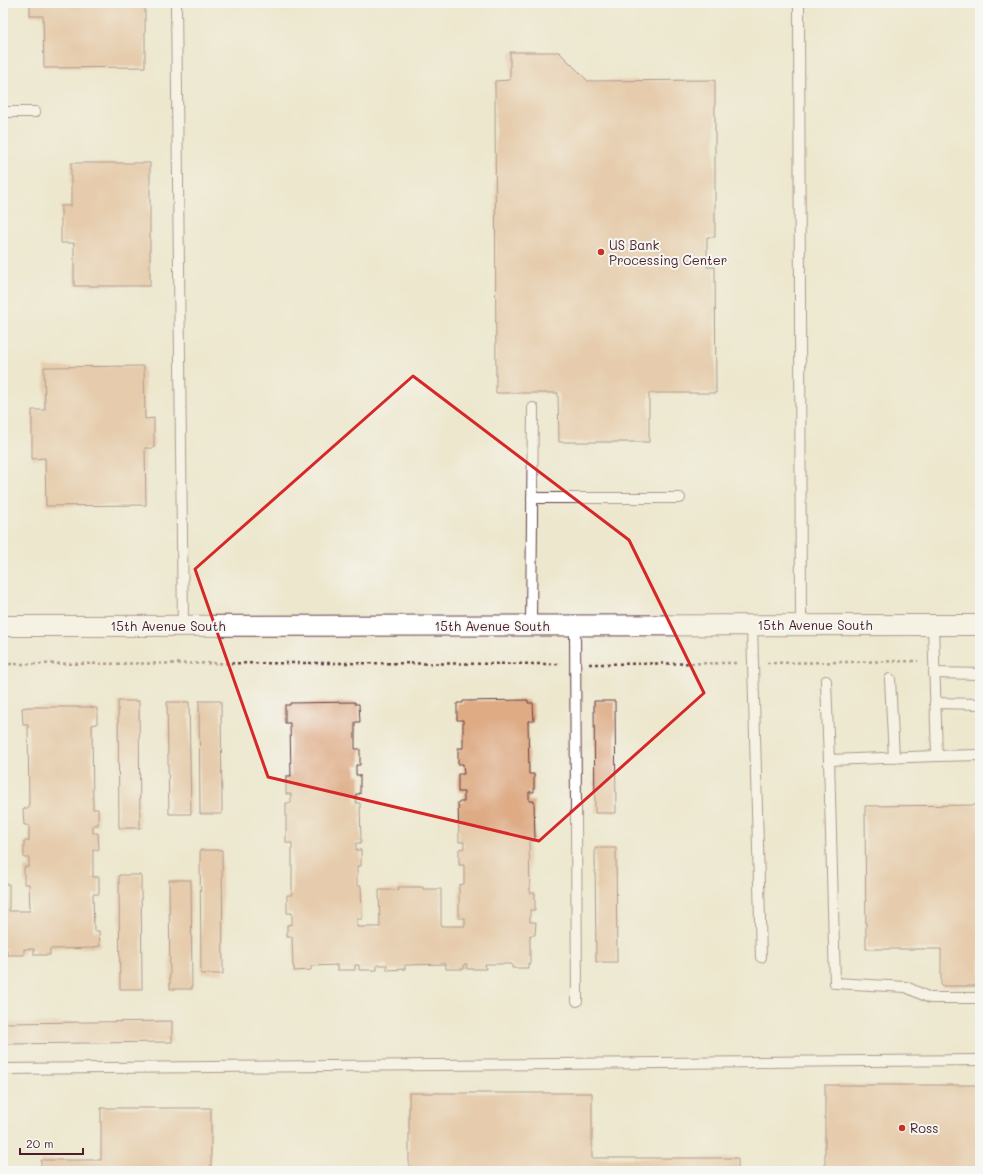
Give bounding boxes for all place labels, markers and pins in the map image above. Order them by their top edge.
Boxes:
place label: US Bank Processing Center [609,236,727,268]
marker: US Bank Processing Center [596,247,606,257]
place label: Ross [910,1119,939,1136]
marker: Ross [897,1123,907,1133]

